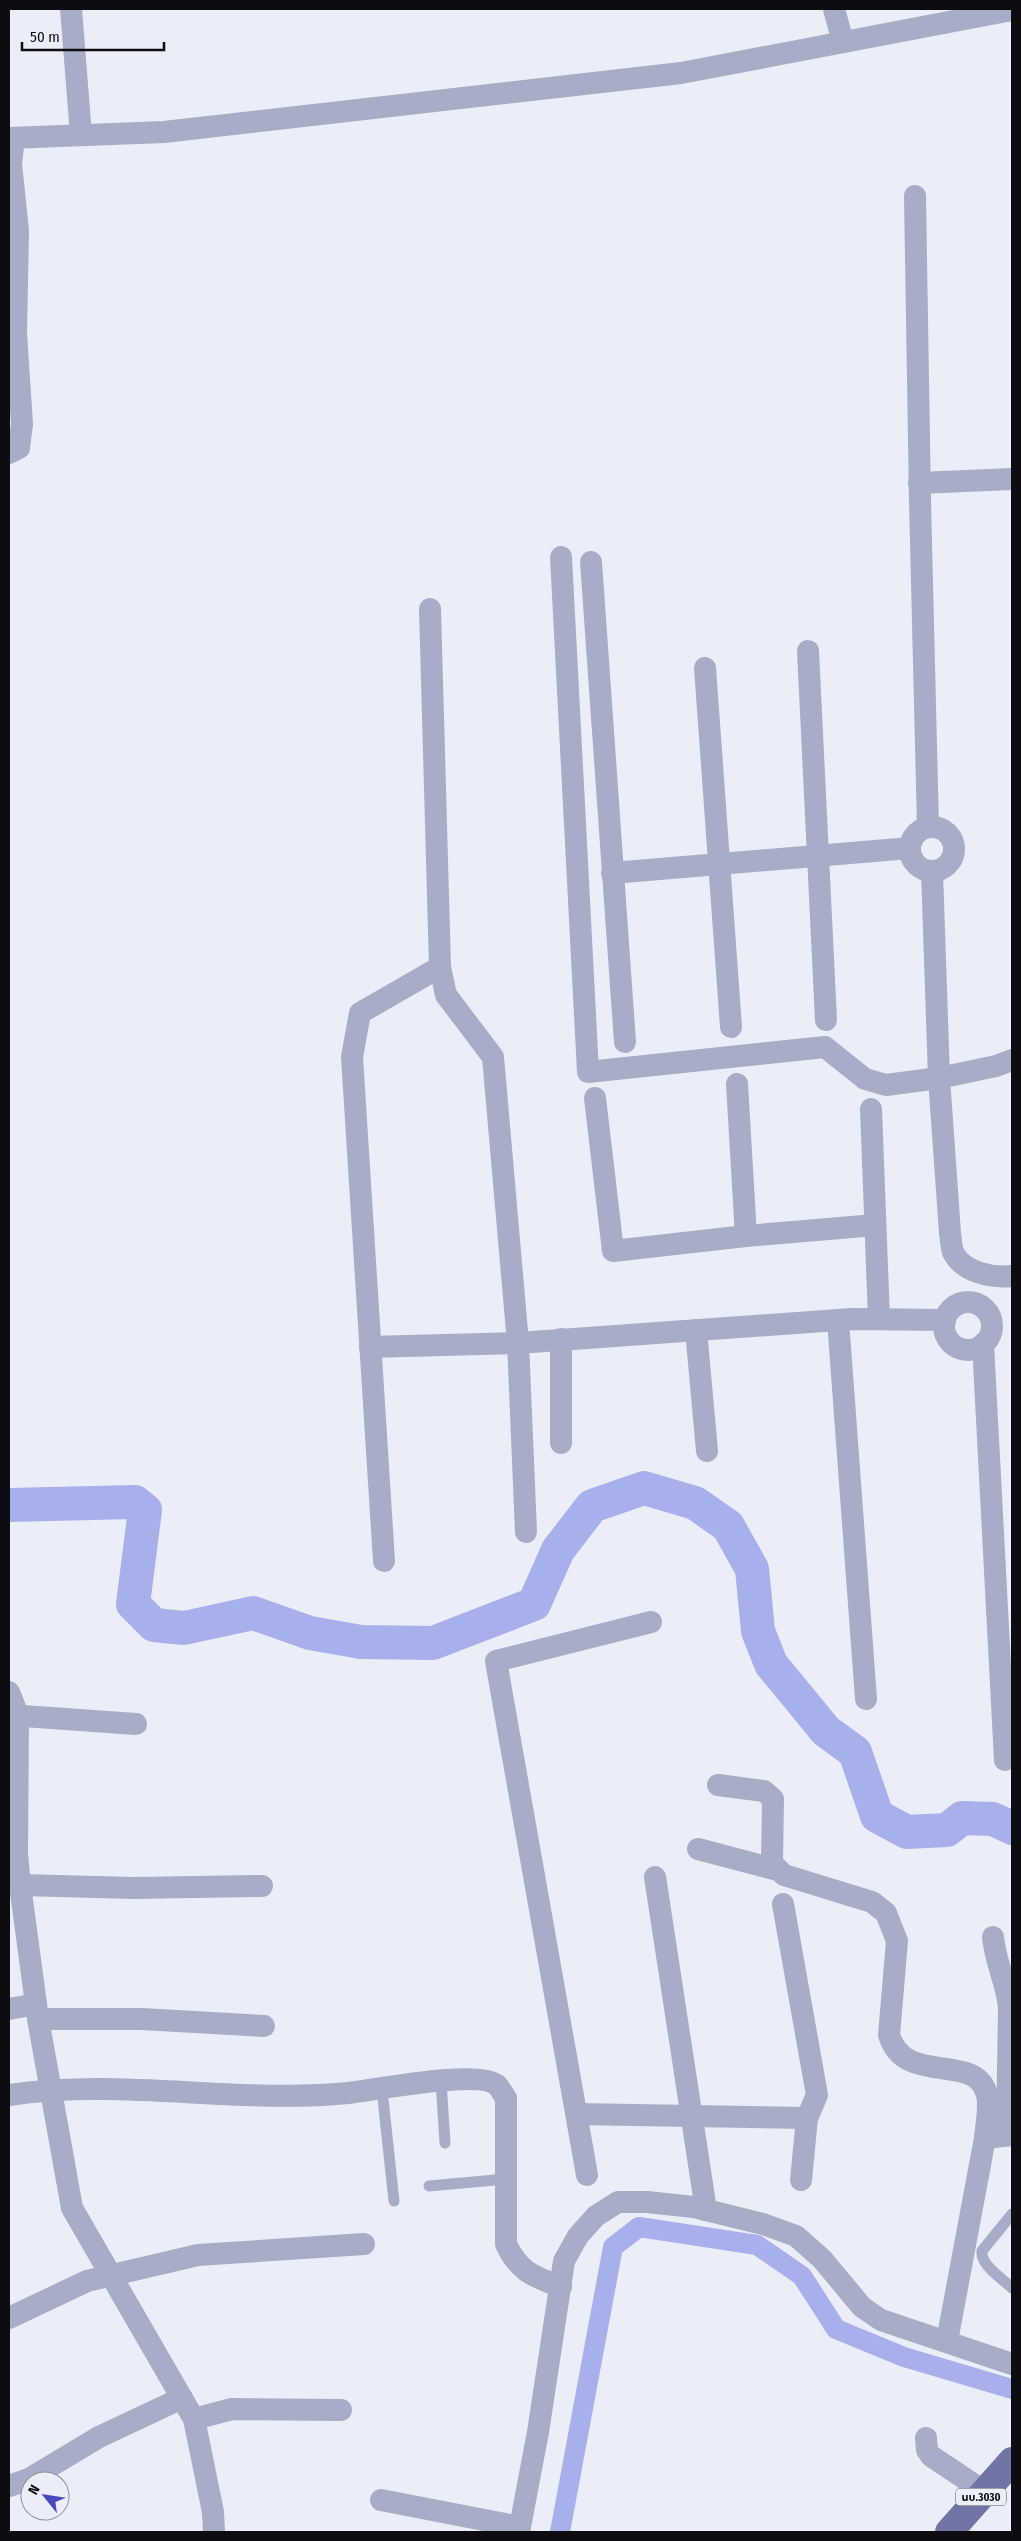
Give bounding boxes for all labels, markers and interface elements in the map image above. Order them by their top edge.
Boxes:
scale bar [22,20,165,52]
text: 50 m [30,28,60,46]
north arrow [20,2471,70,2521]
text: N [25,2482,44,2498]
road number: นบ.3030 [956,2488,1006,2506]

